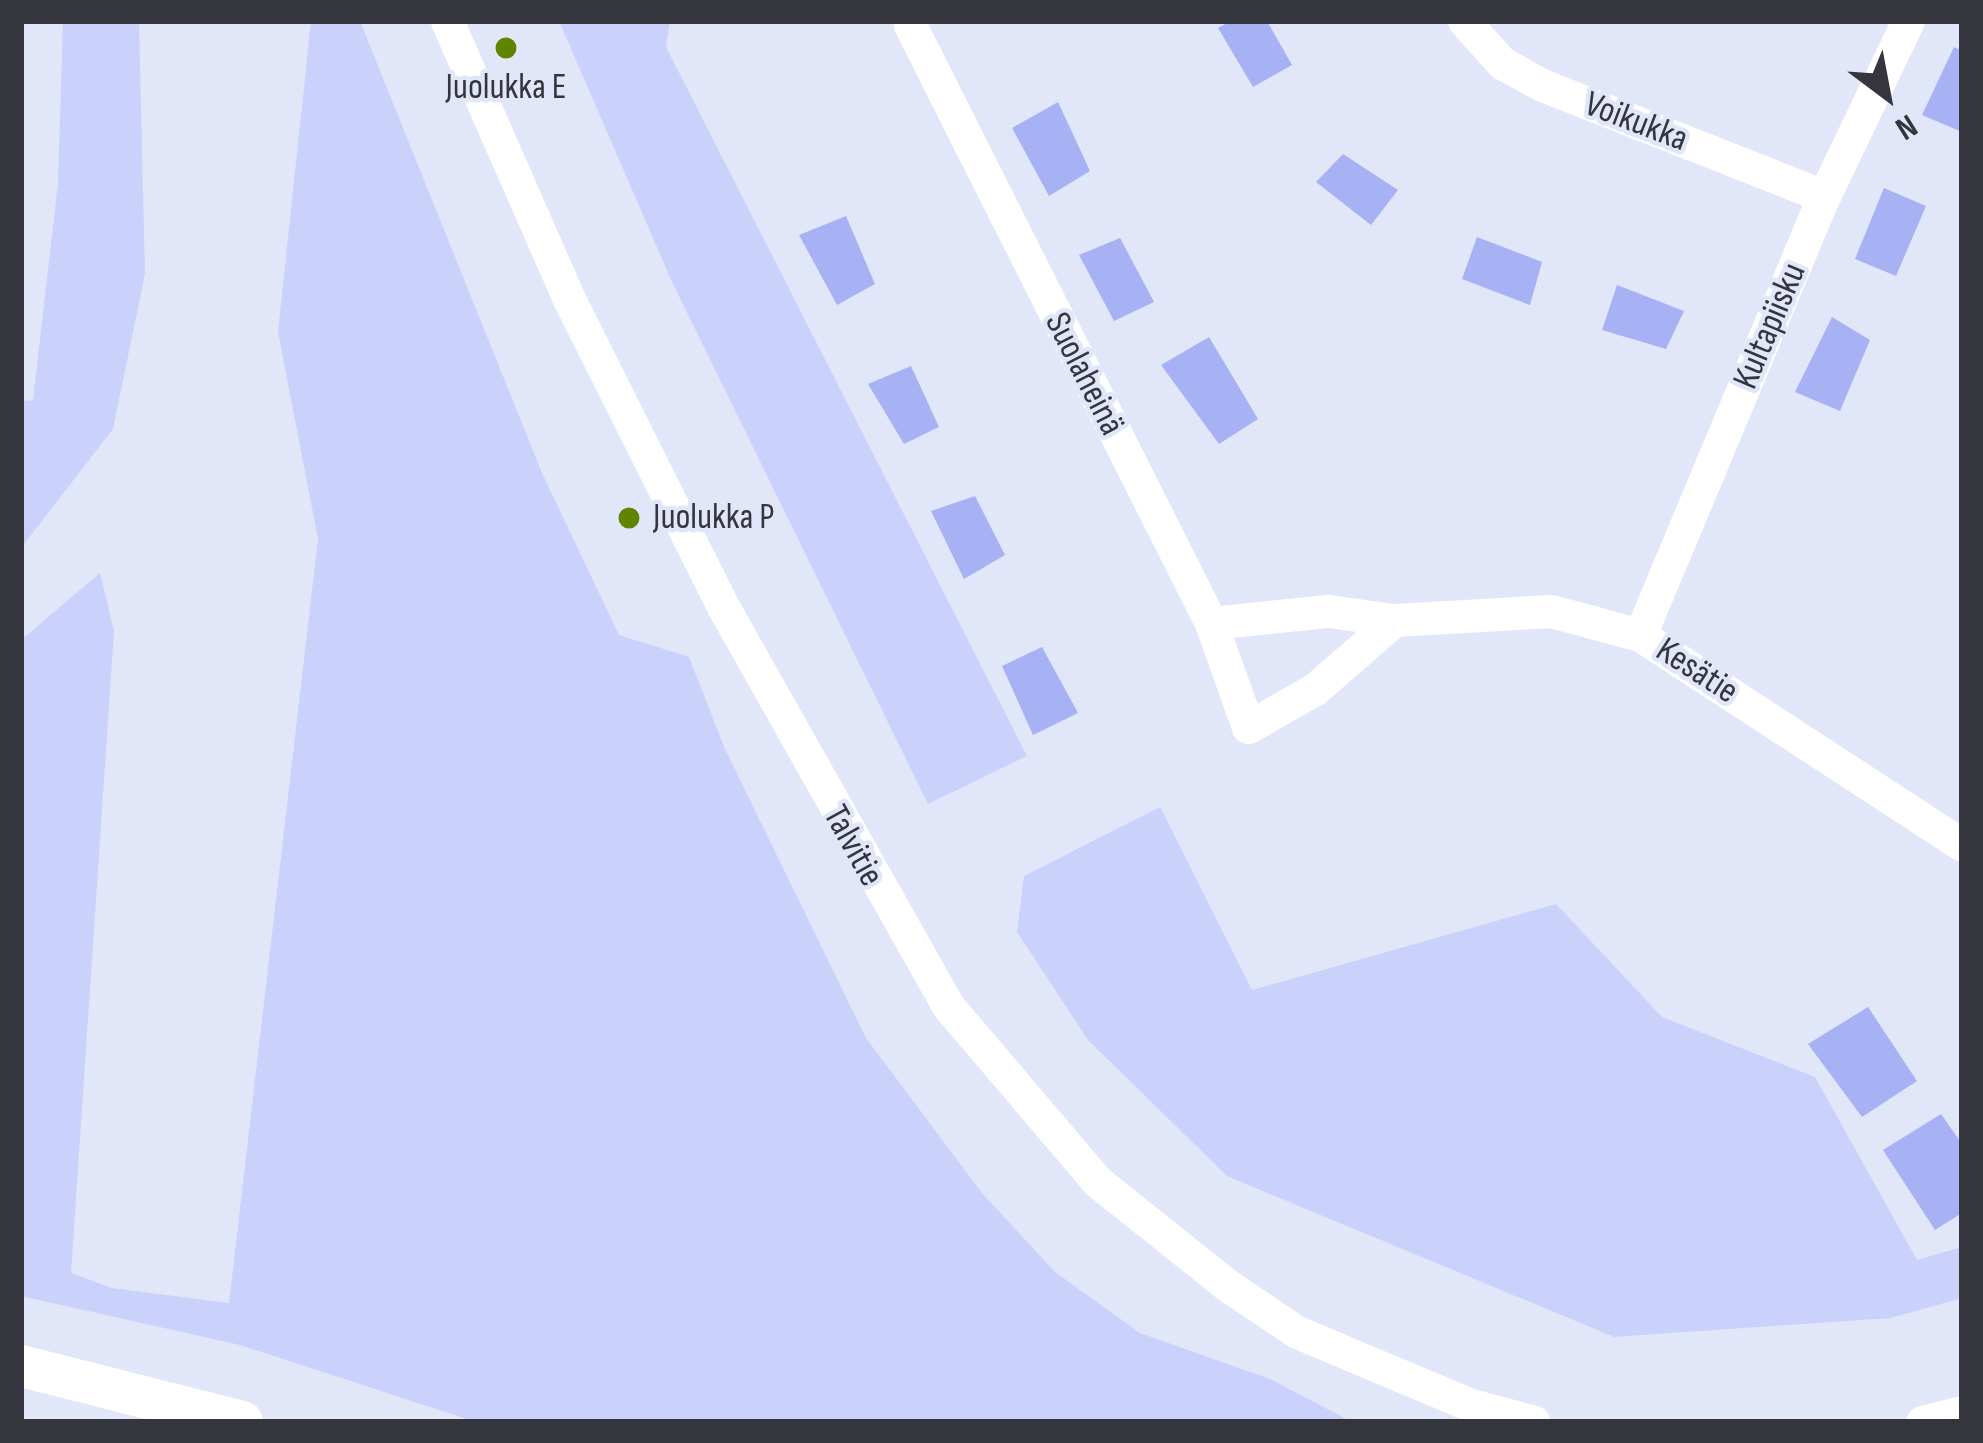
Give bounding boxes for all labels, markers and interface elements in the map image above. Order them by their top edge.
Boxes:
marker: Juolukka E [493,35,519,61]
north arrow [1827,36,1947,156]
place label: Juolukka E [445,66,567,110]
street label: Voikukka [1578,83,1694,161]
text: N [1888,105,1924,148]
street label: Kultapiisku [1724,257,1816,395]
street label: Suolaheinä [1035,305,1133,443]
place label: Juolukka P [653,496,774,540]
marker: Juolukka P [616,505,642,531]
street label: Kesätie [1648,629,1746,713]
street label: Talvitie [813,798,893,894]

